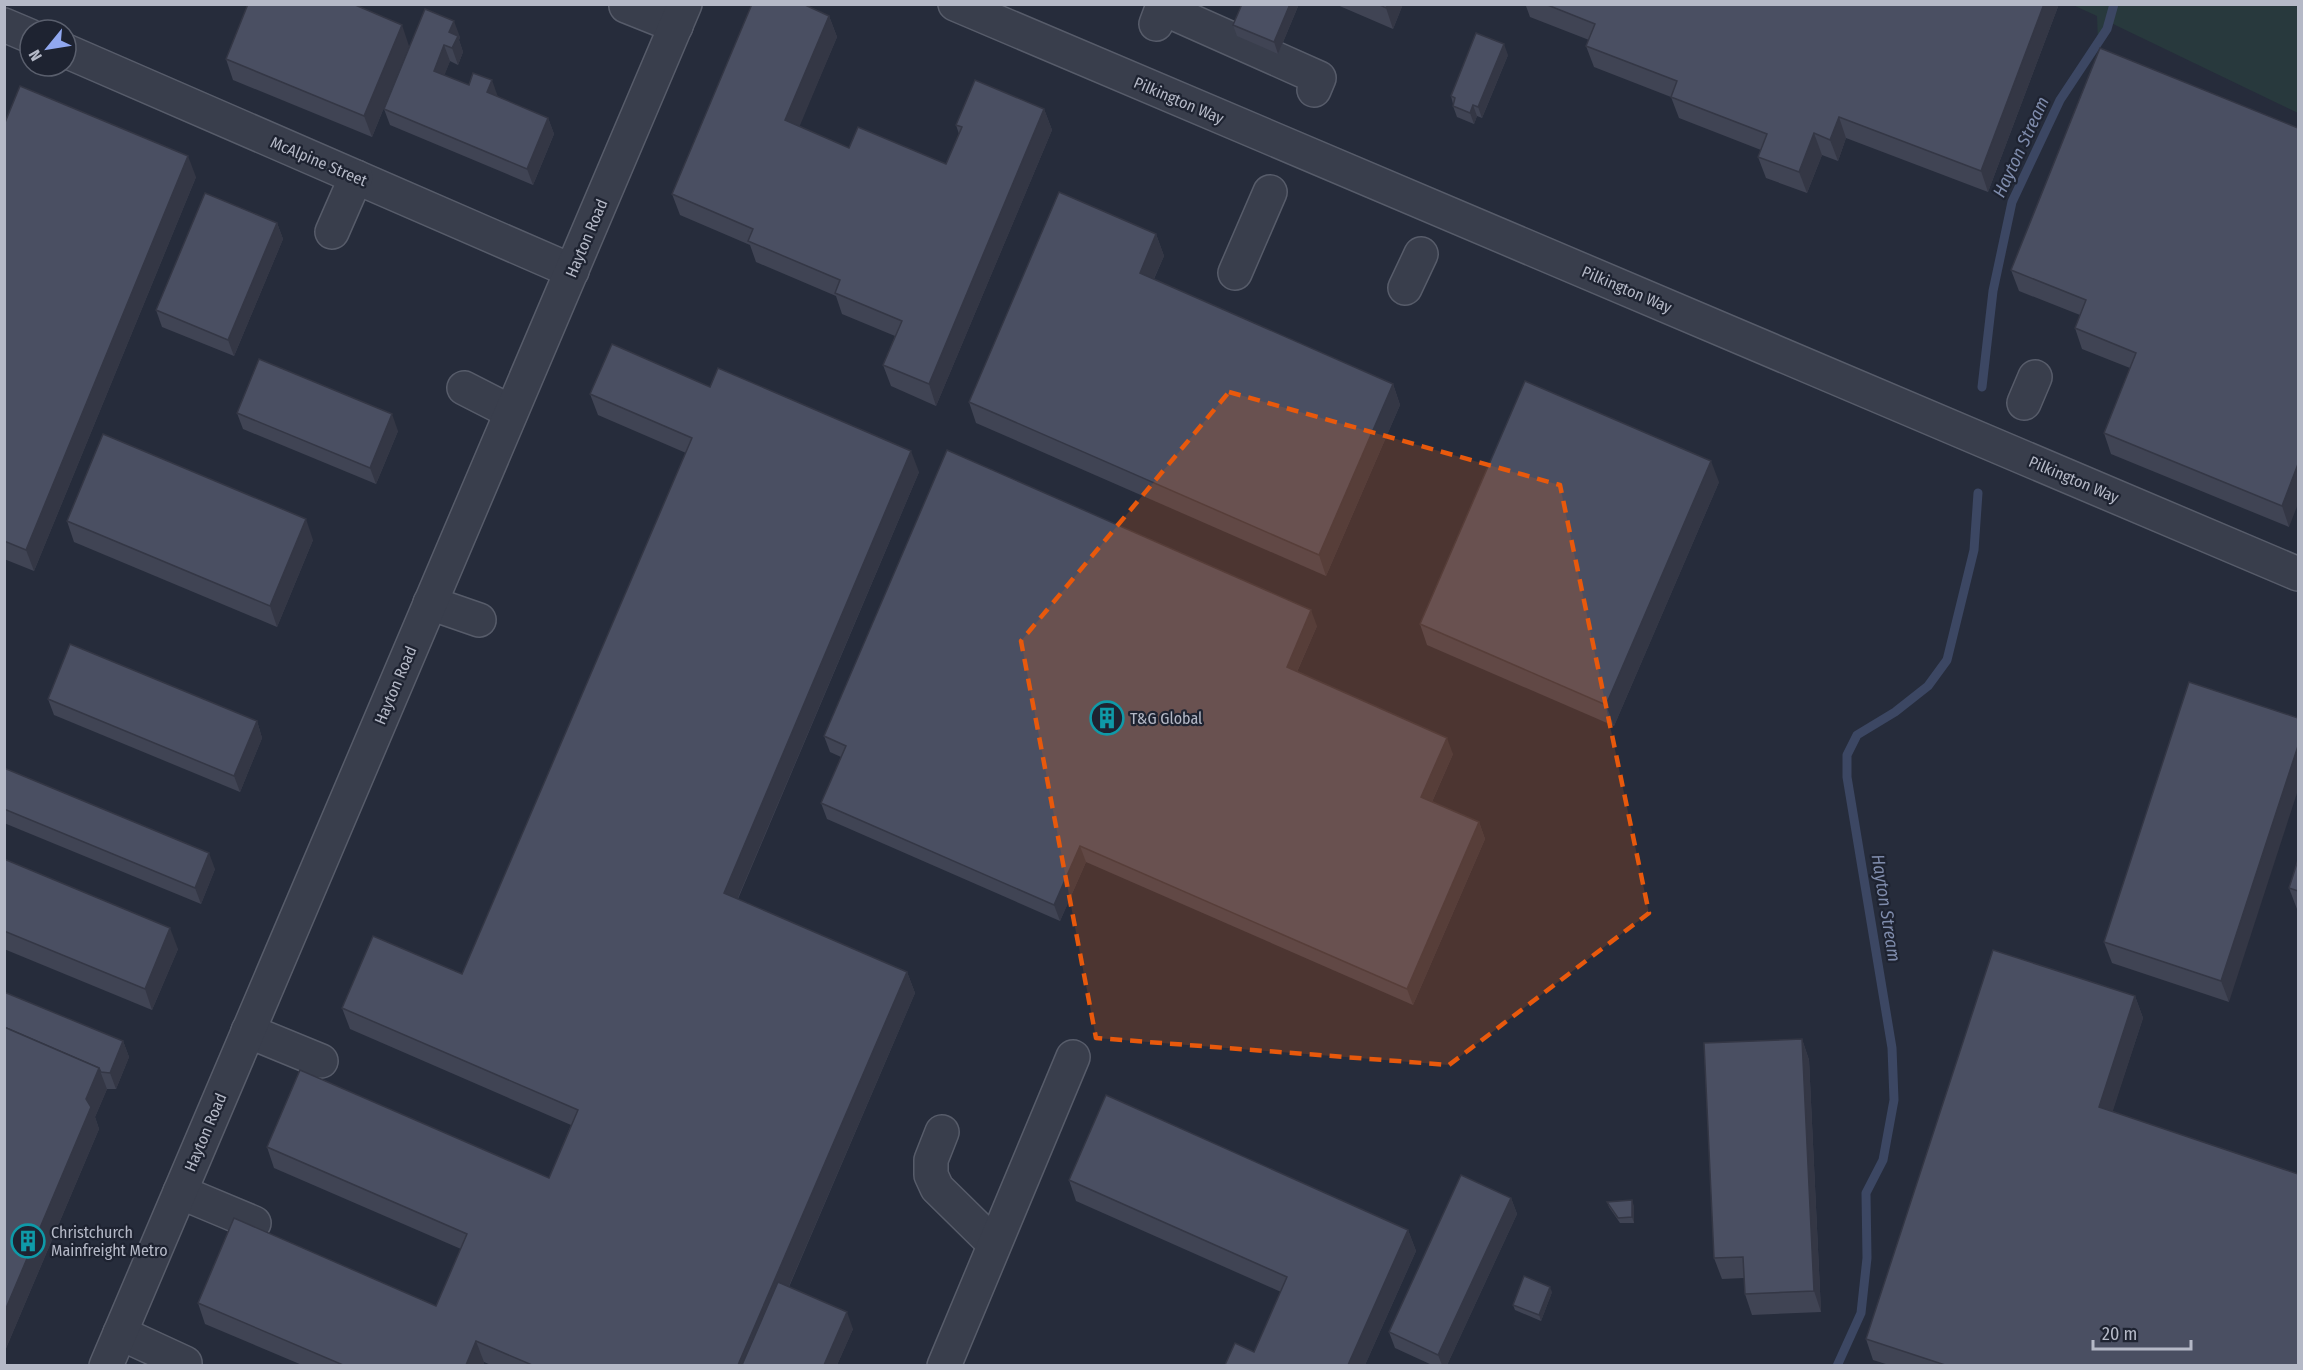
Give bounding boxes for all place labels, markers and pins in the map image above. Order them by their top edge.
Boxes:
building icon: T&G Global [1089,700,1125,736]
place label: T&G Global [1130,709,1202,728]
building icon: Christchurch Mainfreight Metro [10,1223,46,1259]
place label: Christchurch Mainfreight Metro [51,1223,168,1260]

